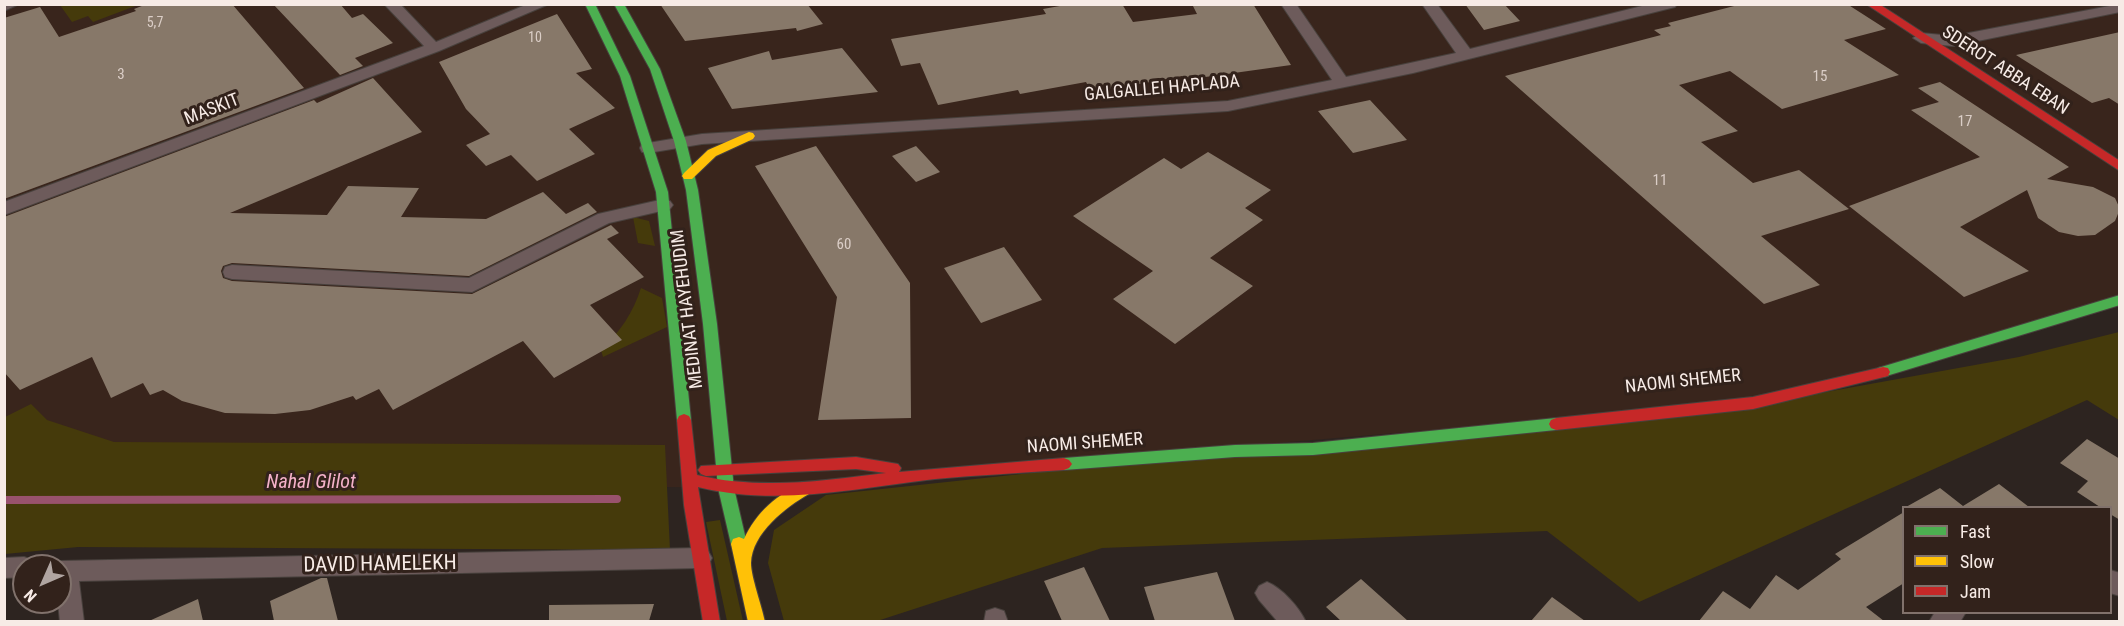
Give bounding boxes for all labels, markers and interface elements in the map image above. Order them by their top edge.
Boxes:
house number: 5,7 [147,15,163,31]
street label: SDEROT ABBA EBAN [1937,22,2073,120]
house number: 10 [528,30,542,46]
house number: 3 [117,66,125,84]
house number: 15 [1813,68,1827,86]
street label: GALGALLEI HAPLADA [1083,71,1241,107]
street label: MASKIT [182,90,242,130]
house number: 17 [1958,113,1972,131]
house number: 11 [1653,172,1667,190]
street label: MEDINAT HAYEHUDIM [668,228,708,390]
house number: 60 [837,236,851,254]
street label: NAOMI SHEMER [1624,365,1742,399]
street label: NAOMI SHEMER [1026,429,1144,459]
water label: Nahal Glilot [266,471,356,495]
legend [1902,506,2112,614]
text: Fast [1960,521,1991,542]
street label: DAVID HAMELEKH [303,551,457,579]
text: Slow [1960,551,1994,572]
north arrow [12,554,72,614]
text: Jam [1960,581,1991,602]
text: N [20,585,41,606]

